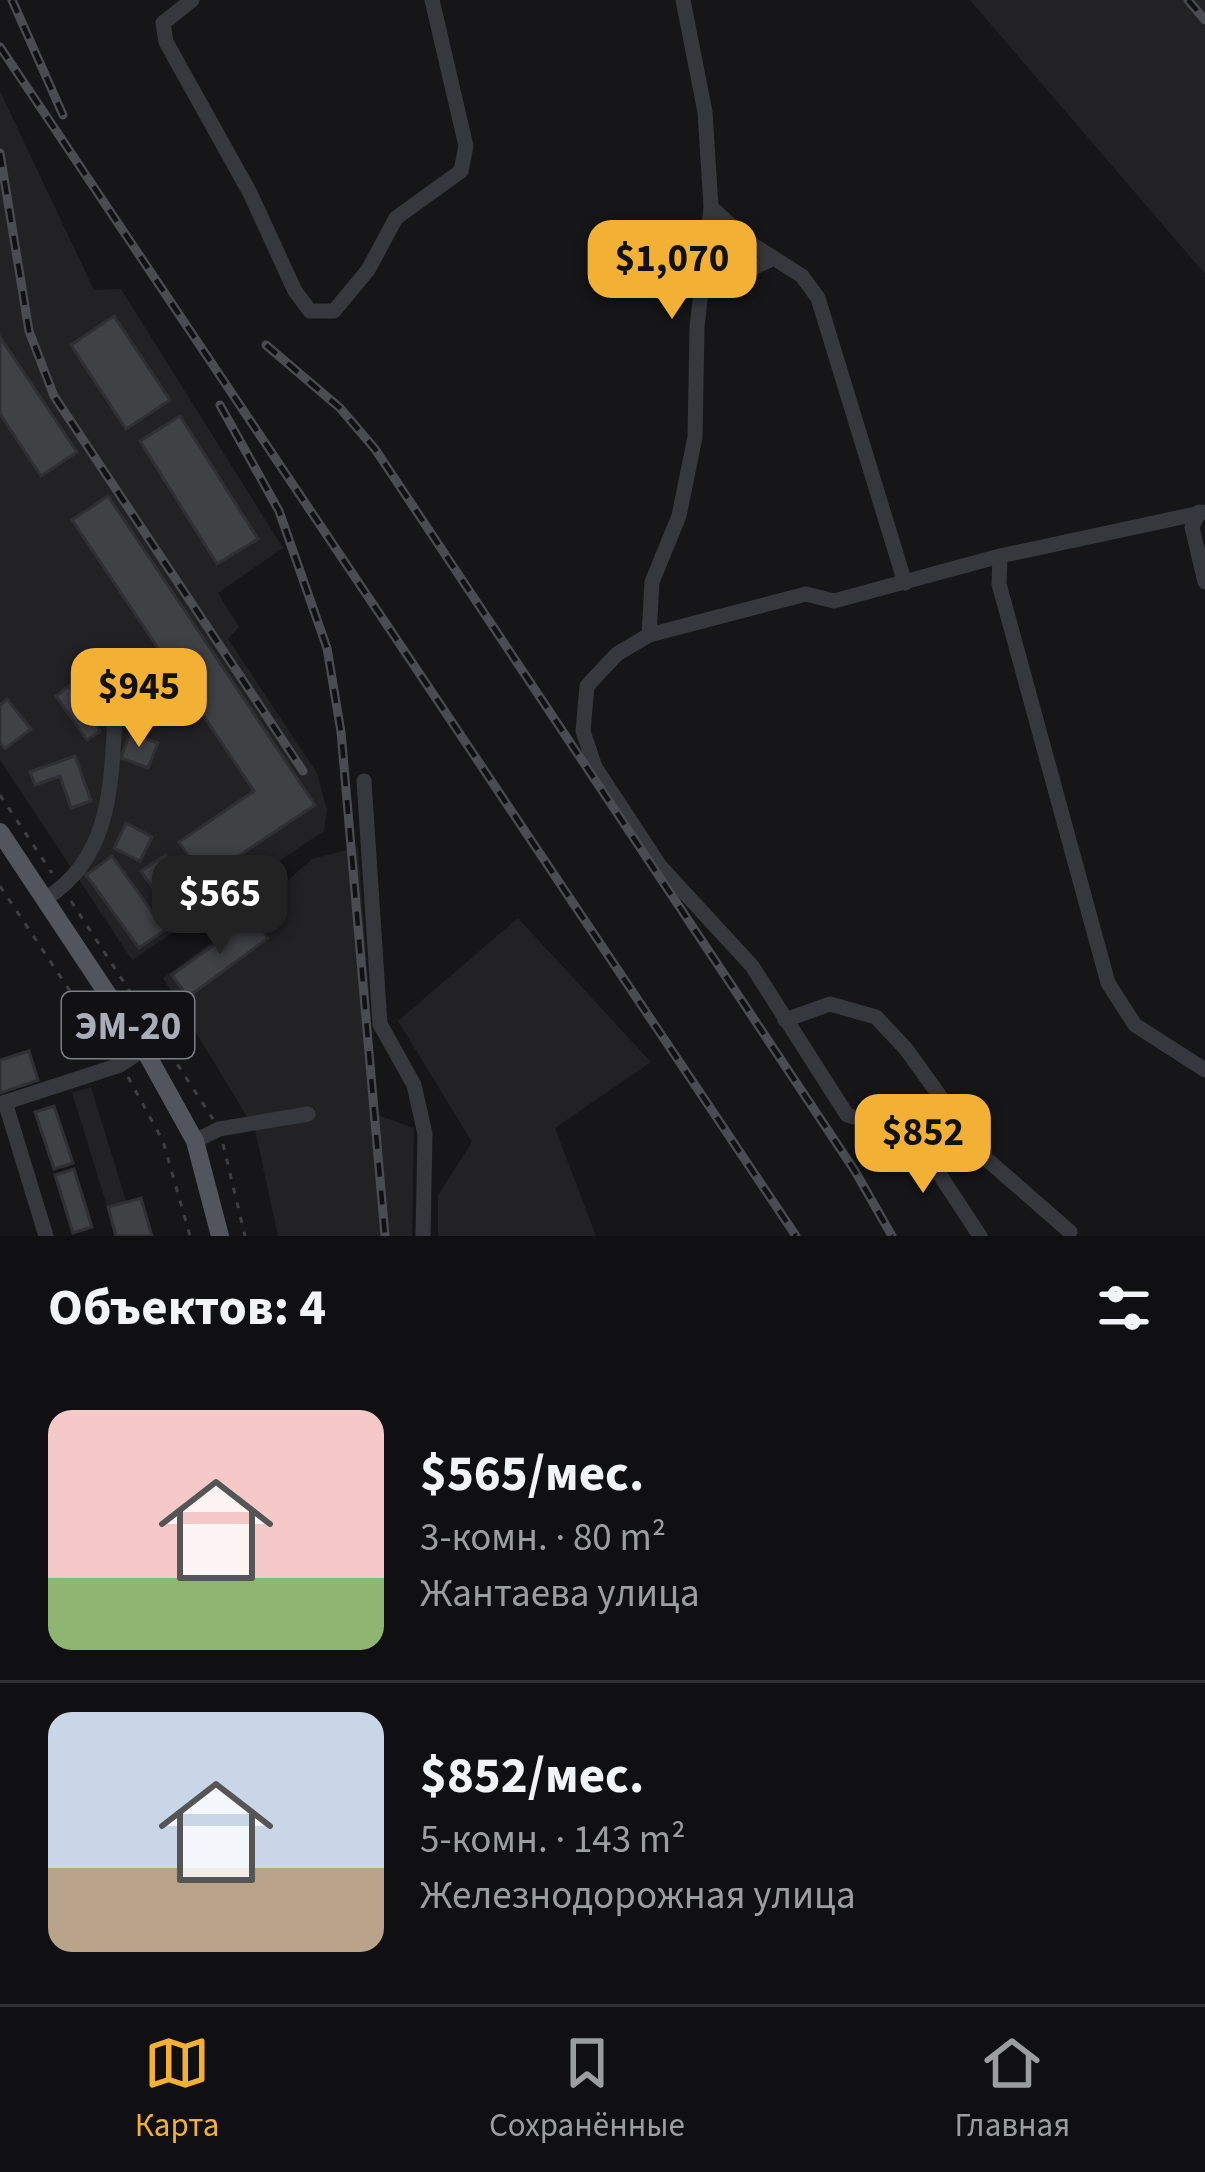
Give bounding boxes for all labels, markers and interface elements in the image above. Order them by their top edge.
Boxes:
pin: $1,070 [574,220,770,322]
text: $1,070 [615,231,729,287]
pin: $945 [68,648,210,750]
text: $945 [98,659,180,715]
pin: $565 [149,855,291,957]
text: $565 [179,866,261,922]
road number: ЭМ-20 [62,992,194,1058]
pin: $852 [852,1094,994,1196]
text: $852 [882,1105,964,1161]
text: Объектов: 4 [48,1272,326,1344]
icon: filters [1091,1275,1157,1341]
text: $565/мес. [420,1438,644,1510]
icon: home [144,1458,288,1602]
text: 3-комн. · 80 m² [420,1510,666,1566]
text: Жантаева улица [420,1566,700,1622]
text: $852/мес. [420,1740,644,1812]
icon: home [144,1760,288,1904]
text: 5-комн. · 143 m² [420,1812,686,1868]
text: Железнодорожная улица [420,1868,856,1924]
tab: Карта [135,2030,219,2149]
tab: Сохранённые [489,2030,685,2149]
tab: Главная [954,2030,1070,2149]

